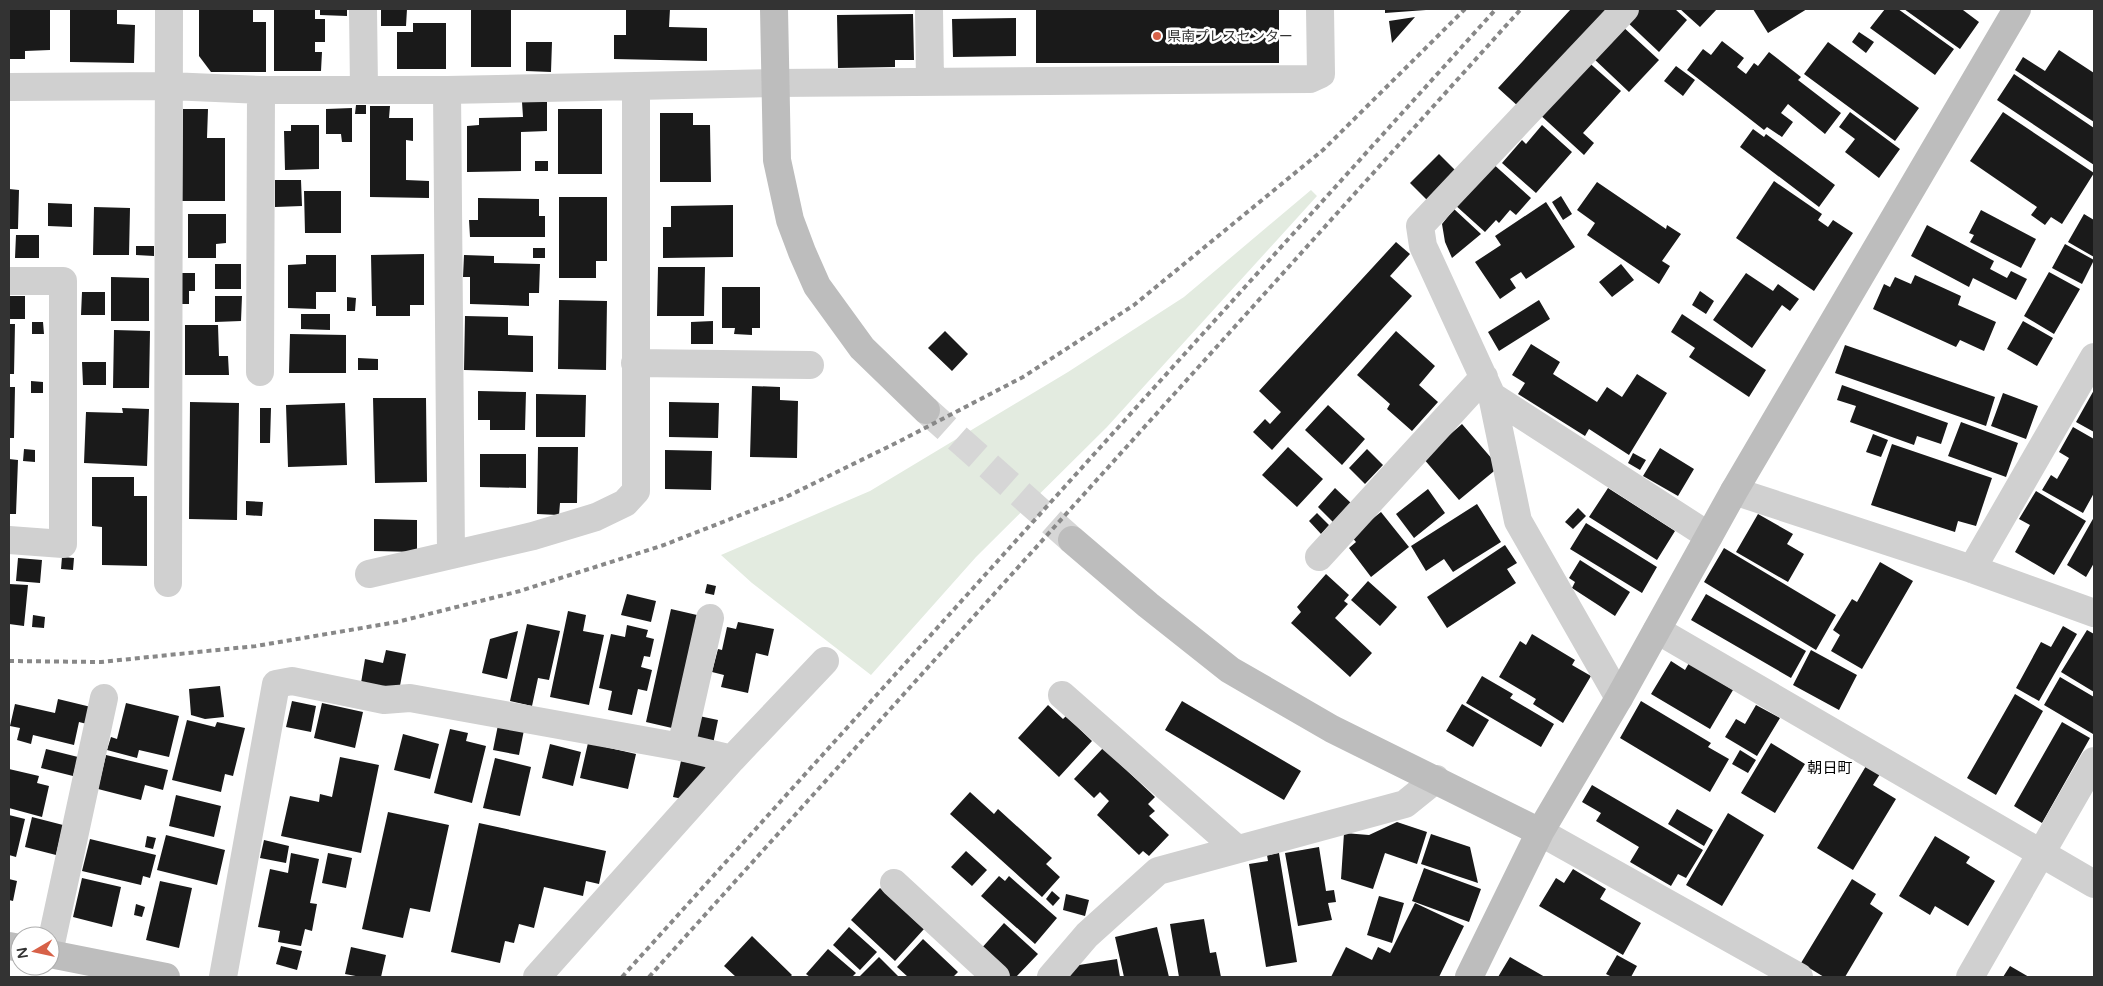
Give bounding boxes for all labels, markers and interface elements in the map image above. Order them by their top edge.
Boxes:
place label: 県南プレスセンター [1167,28,1293,45]
marker: 県南プレスセンター [1151,30,1163,42]
district label: 朝日町 [1807,759,1853,777]
north arrow [10,926,60,976]
text: N [13,946,32,960]

